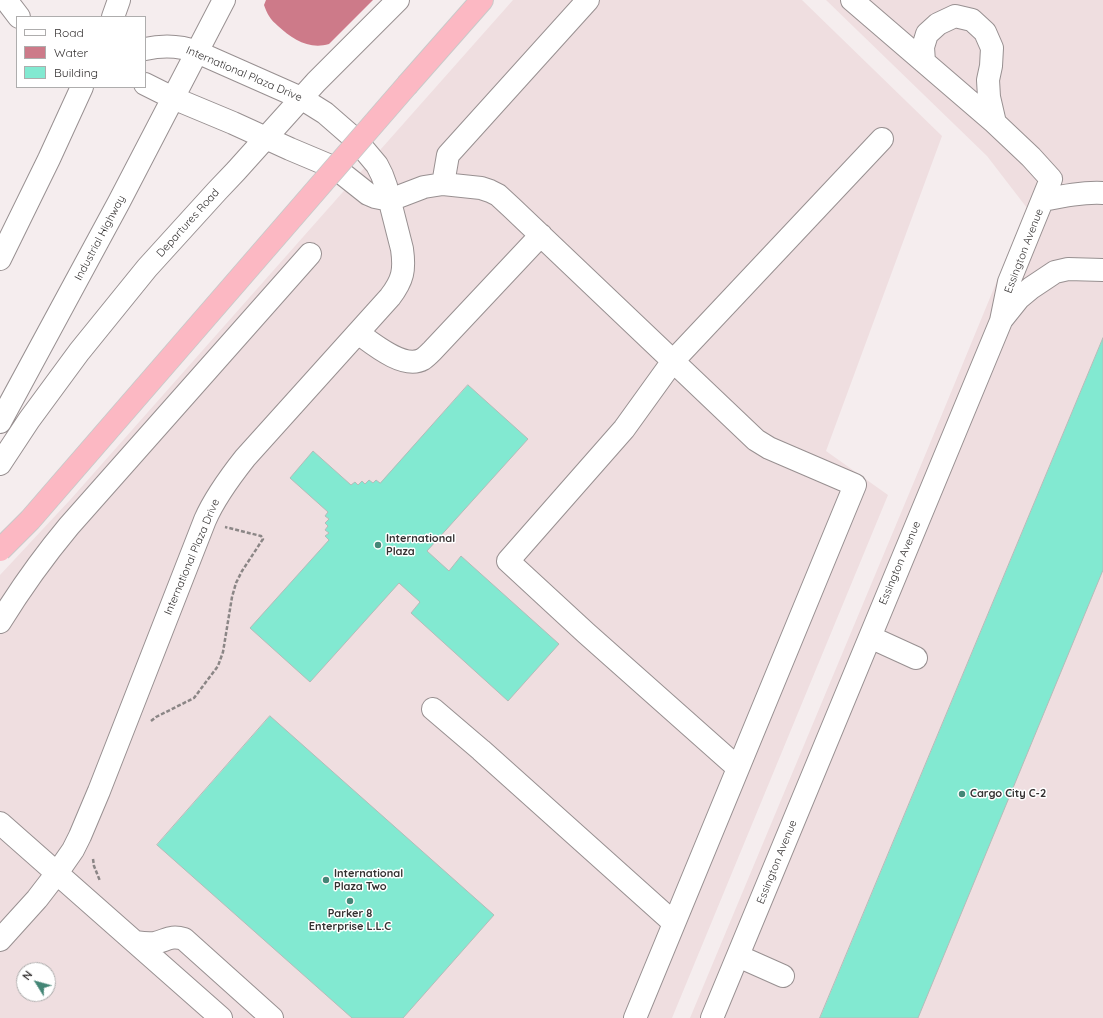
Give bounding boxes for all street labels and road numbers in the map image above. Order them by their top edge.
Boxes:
street label: International Plaza Drive [184,44,304,104]
street label: Departures Road [154,186,222,260]
street label: Industrial Highway [72,193,128,283]
street label: Essington Avenue [1002,207,1046,295]
street label: International Plaza Drive [162,497,222,617]
street label: Essington Avenue [876,519,924,607]
street label: Essington Avenue [754,818,800,906]

